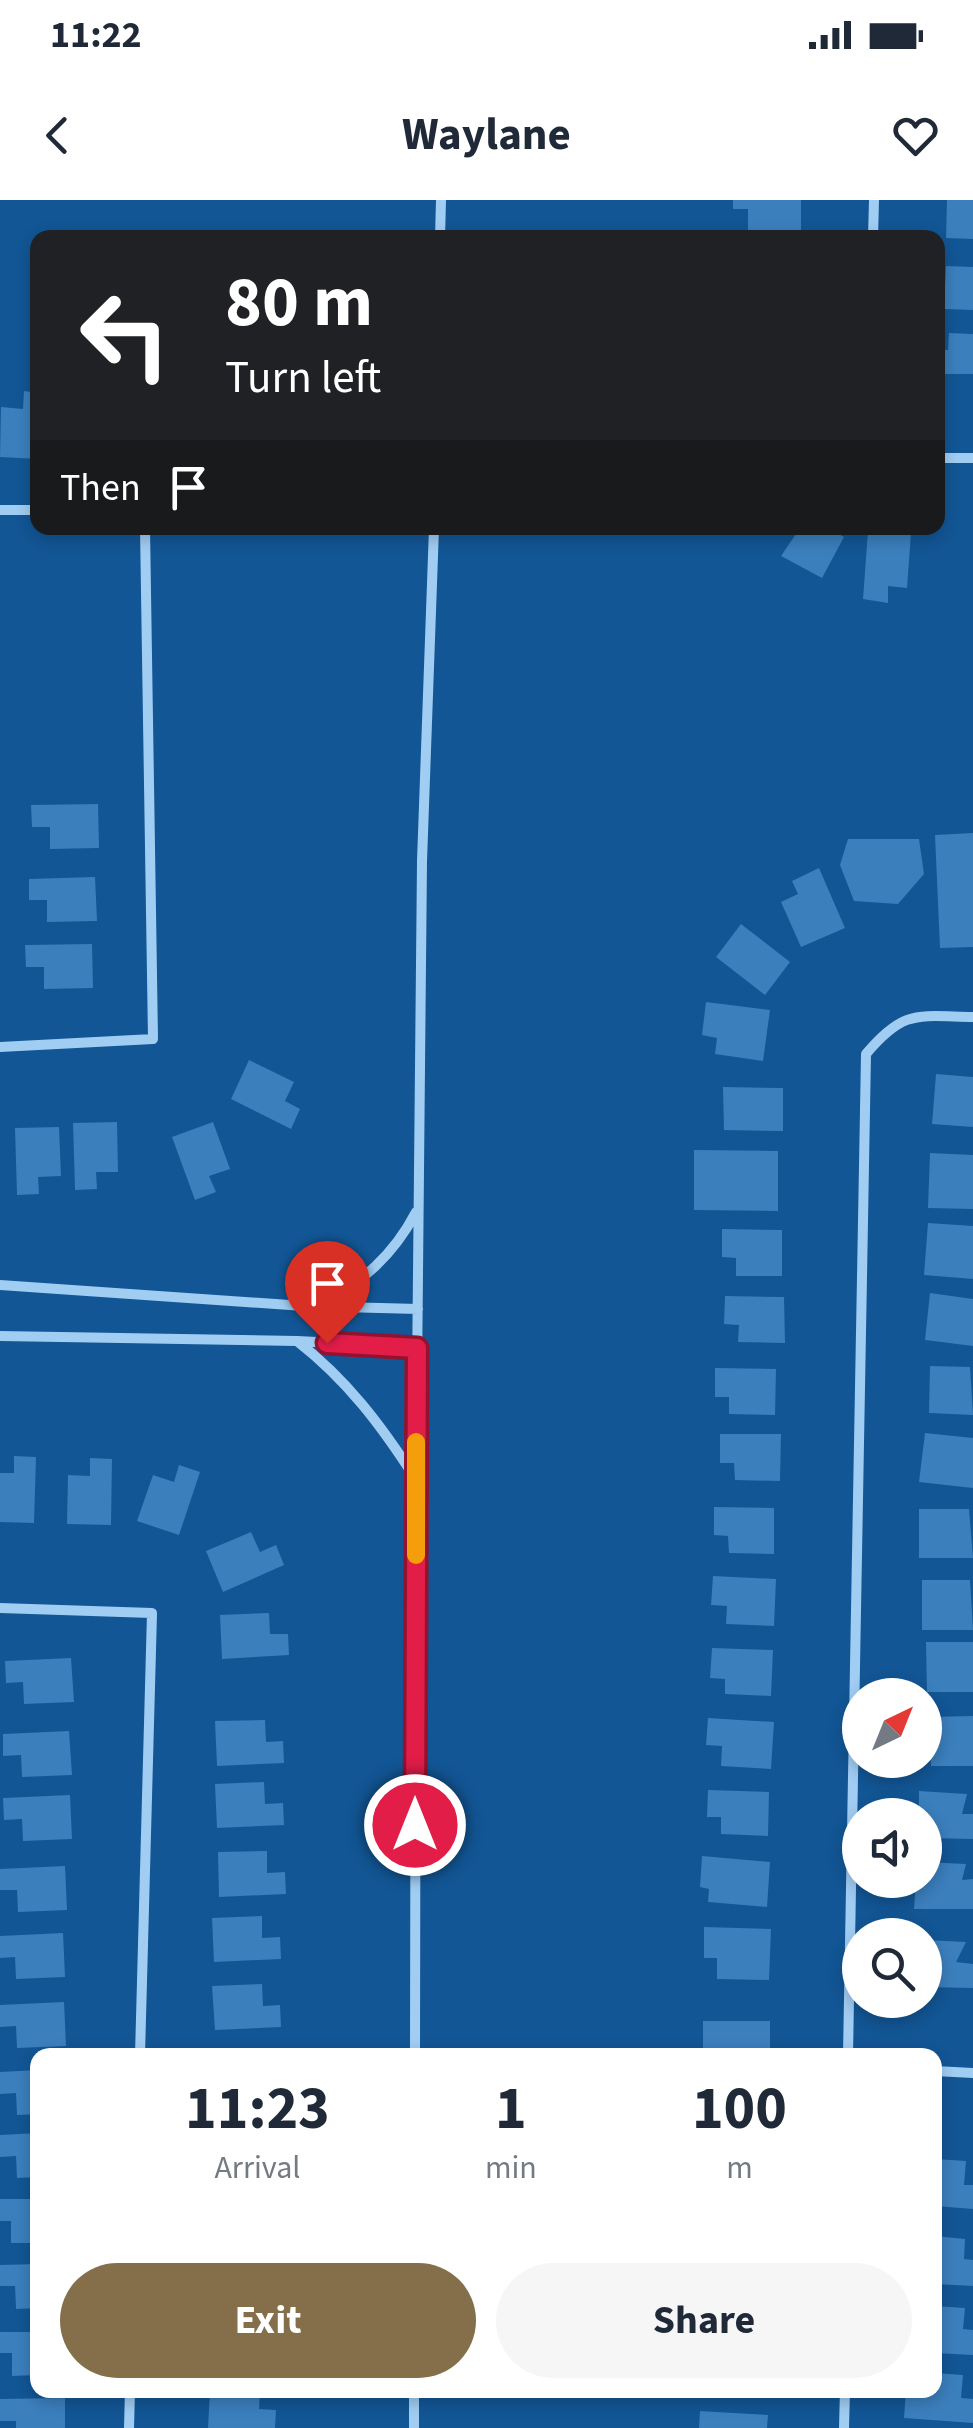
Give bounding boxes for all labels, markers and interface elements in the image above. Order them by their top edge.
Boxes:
text: 11:22 [50,8,142,62]
text: Waylane [402,103,571,167]
icon: back [30,108,85,163]
icon: heart [888,108,943,163]
text: 80 m [225,253,373,353]
icon: left [60,270,190,400]
text: Turn left [225,346,381,410]
icon: arrive [161,460,216,515]
text: Then [60,461,141,515]
pin [285,1241,370,1344]
icon: arrive [300,1256,355,1311]
north arrow [842,1678,942,1778]
map controls [842,1678,942,2018]
position arrow [363,1773,467,1877]
button: sound [842,1798,942,1898]
button: search [842,1918,942,2018]
text: 11:23 [185,2067,330,2152]
text: 1 [495,2067,527,2152]
text: 100 [692,2067,787,2152]
text: Arrival [214,2145,300,2191]
text: min [485,2145,537,2191]
text: m [726,2145,753,2191]
button: Exit [60,2263,476,2378]
button: Share [496,2263,912,2378]

